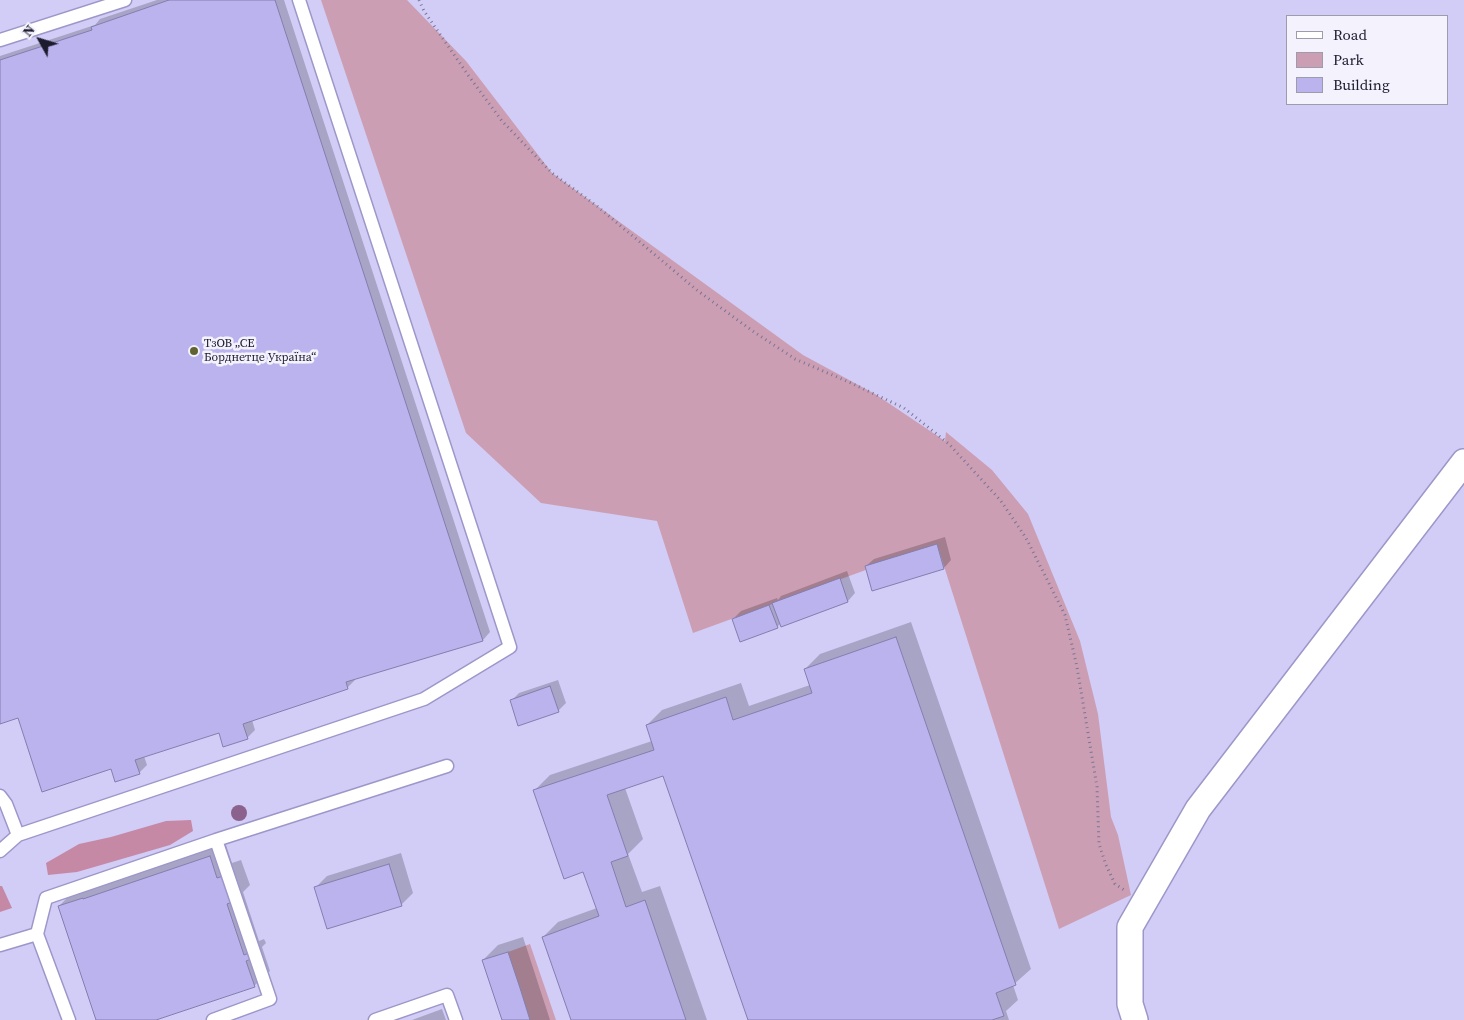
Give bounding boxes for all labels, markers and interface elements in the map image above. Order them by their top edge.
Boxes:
north arrow [15,15,65,65]
legend [1286,15,1449,105]
text: N [17,20,39,41]
text: Road [1333,24,1367,45]
text: Park [1333,49,1364,70]
text: Building [1333,74,1390,95]
place label: ТзОВ „СЕ Борднетце Україна“ [204,337,316,365]
marker: ТзОВ „СЕ Борднетце Україна“ [188,345,200,357]

